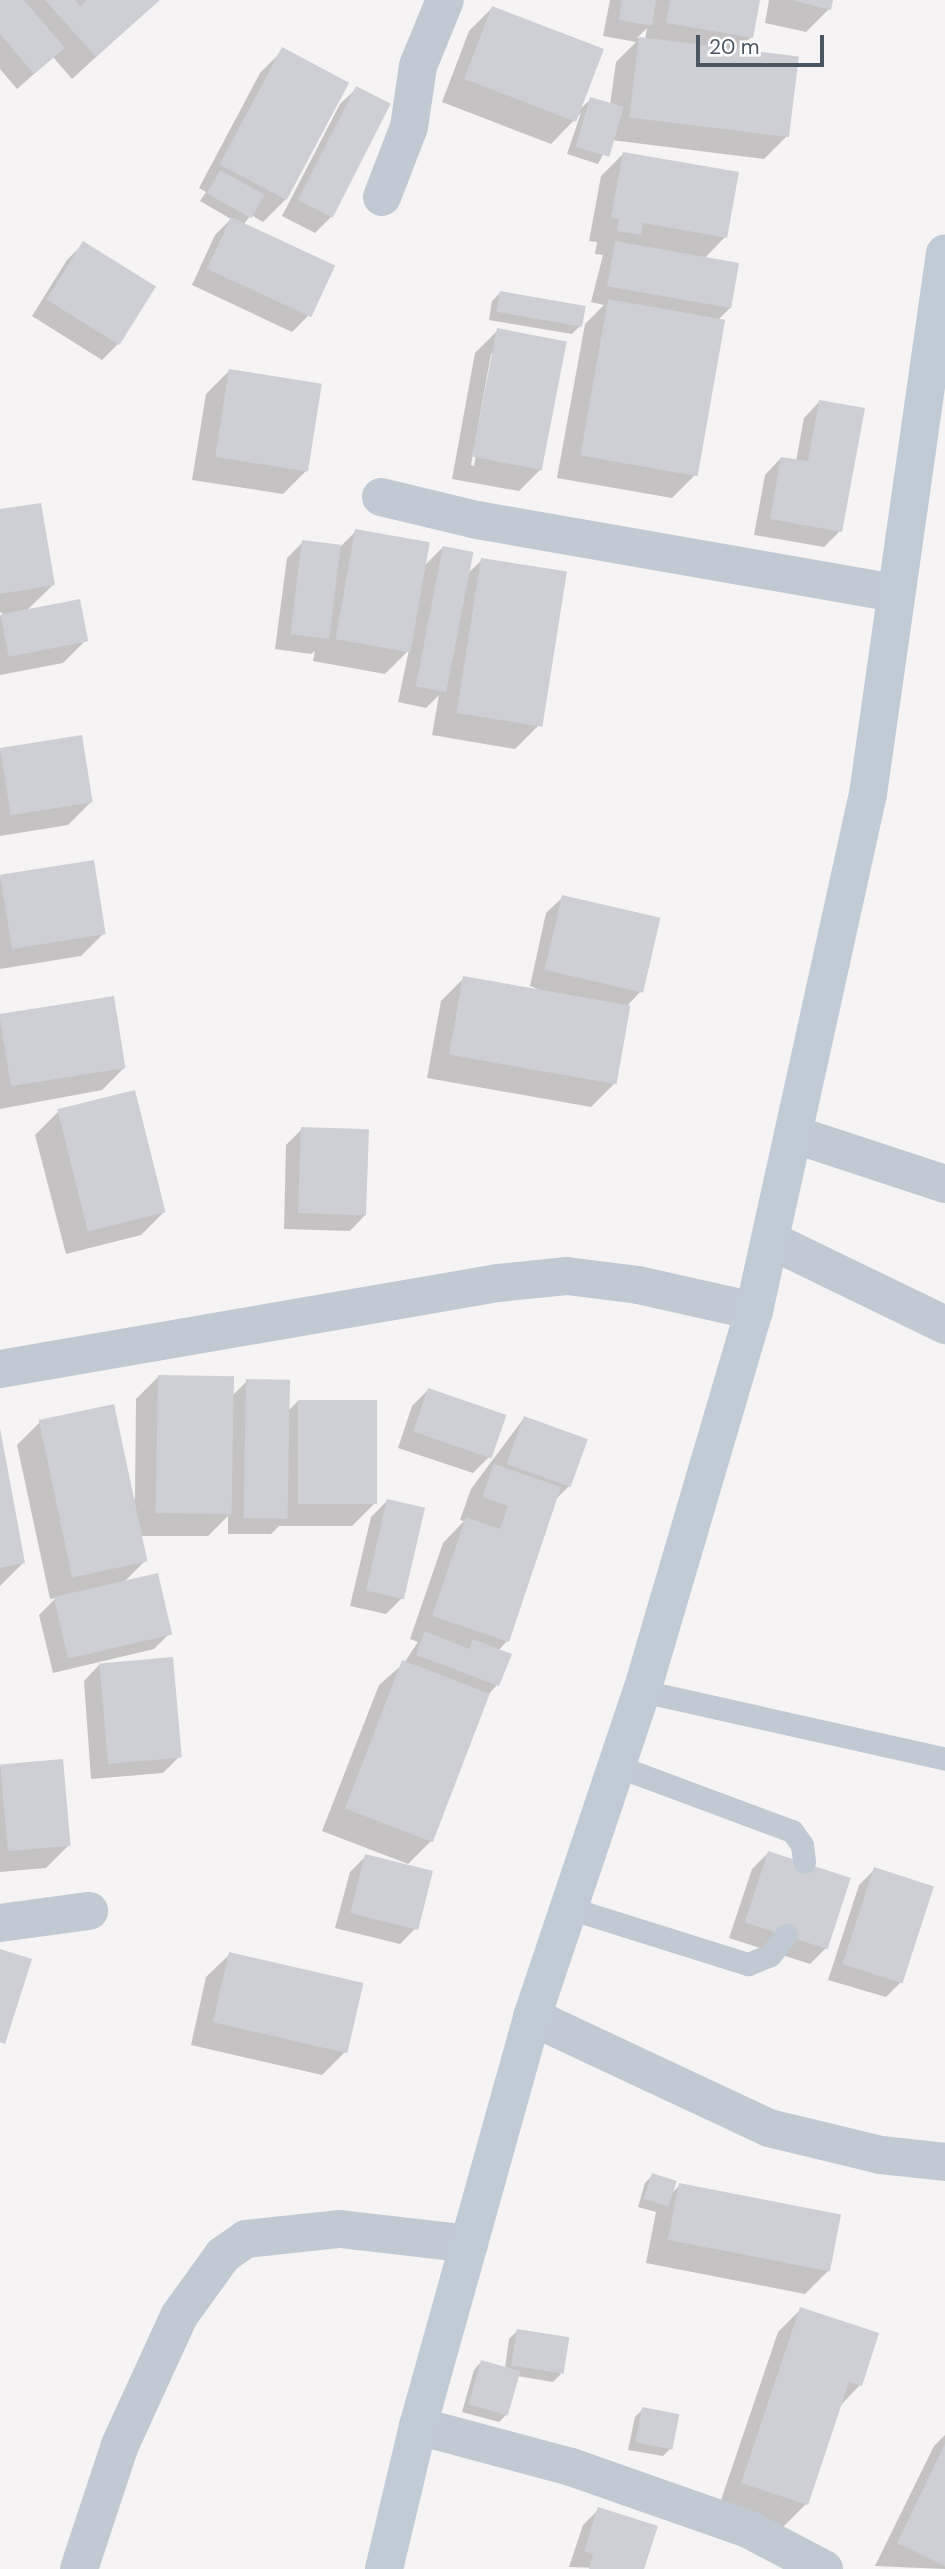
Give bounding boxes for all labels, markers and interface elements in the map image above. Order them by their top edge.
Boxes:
scale bar [700,21,828,65]
text: 20 m [709,33,760,61]

